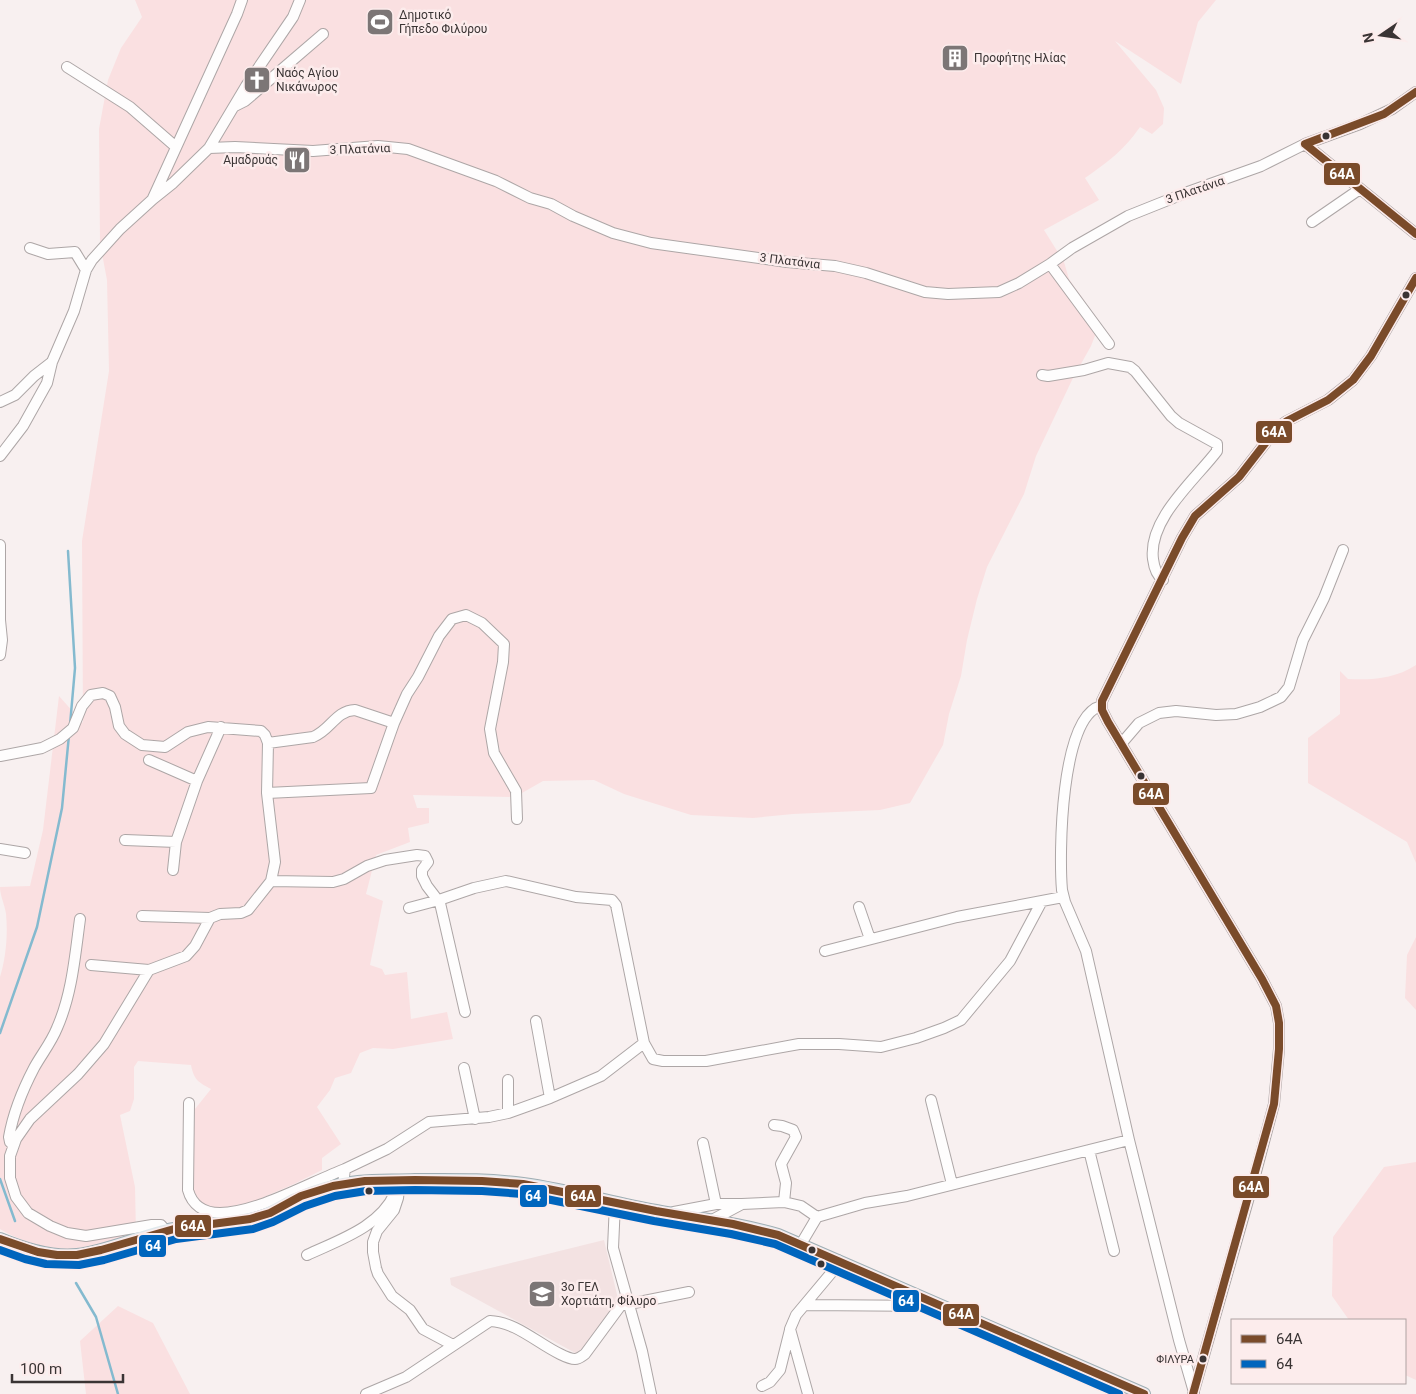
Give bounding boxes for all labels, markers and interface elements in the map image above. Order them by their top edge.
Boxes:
sports icon: Δημοτικό Γήπεδο Φιλύρου [365,7,395,37]
place label: Δημοτικό Γήπεδο Φιλύρου [399,8,487,36]
north arrow [1356,10,1406,60]
text: N [1359,31,1377,45]
building icon: Προφήτης Ηλίας [940,43,970,73]
place label: Προφήτης Ηλίας [974,51,1066,65]
church icon: Ναός Αγίου Νικάνωρος [242,65,272,95]
place label: Ναός Αγίου Νικάνωρος [276,66,338,94]
unlabelled marker [1321,131,1331,141]
street label: 3 Πλατάνια [329,141,391,157]
restaurant icon: Αμαδρυάς [282,145,312,175]
place label: Αμαδρυάς [223,153,278,167]
line badge: 64Α [1323,162,1361,186]
text: 64Α [1329,166,1355,182]
street label: 3 Πλατάνια [1164,173,1226,207]
street label: 3 Πλατάνια [759,250,821,272]
unlabelled marker [1401,290,1411,300]
line badge: 64Α [1255,420,1293,444]
text: 64Α [1261,424,1287,440]
unlabelled marker [1136,771,1146,781]
line badge: 64Α [1132,782,1170,806]
text: 64Α [1138,786,1164,802]
line badge: 64Α [1232,1175,1270,1199]
text: 64Α [1238,1179,1264,1195]
line badge: 64 [519,1184,548,1208]
line badge: 64Α [564,1184,602,1208]
unlabelled marker [364,1186,374,1196]
text: 64 [525,1188,541,1204]
text: 64Α [570,1188,596,1204]
line badge: 64Α [174,1214,212,1238]
text: 64Α [180,1218,206,1234]
line badge: 64 [138,1234,167,1258]
text: 64 [145,1238,161,1254]
unlabelled marker [807,1245,817,1255]
unlabelled marker [816,1259,826,1269]
school or university icon: 3ο ΓΕΛ Χορτιάτη, Φίλυρο [527,1279,557,1309]
place label: 3ο ΓΕΛ Χορτιάτη, Φίλυρο [561,1280,657,1308]
line badge: 64 [892,1289,920,1313]
text: 64 [898,1293,914,1309]
line badge: 64Α [942,1303,980,1327]
text: 64Α [948,1306,974,1322]
legend [1231,1319,1406,1384]
text: 64Α [1276,1330,1303,1348]
scale bar [12,1352,124,1384]
place label: ΦΙΛΥΡΑ [1156,1353,1195,1366]
marker: ΦΙΛΥΡΑ [1198,1354,1208,1364]
text: 64 [1276,1355,1293,1373]
text: 100 m [20,1360,62,1378]

